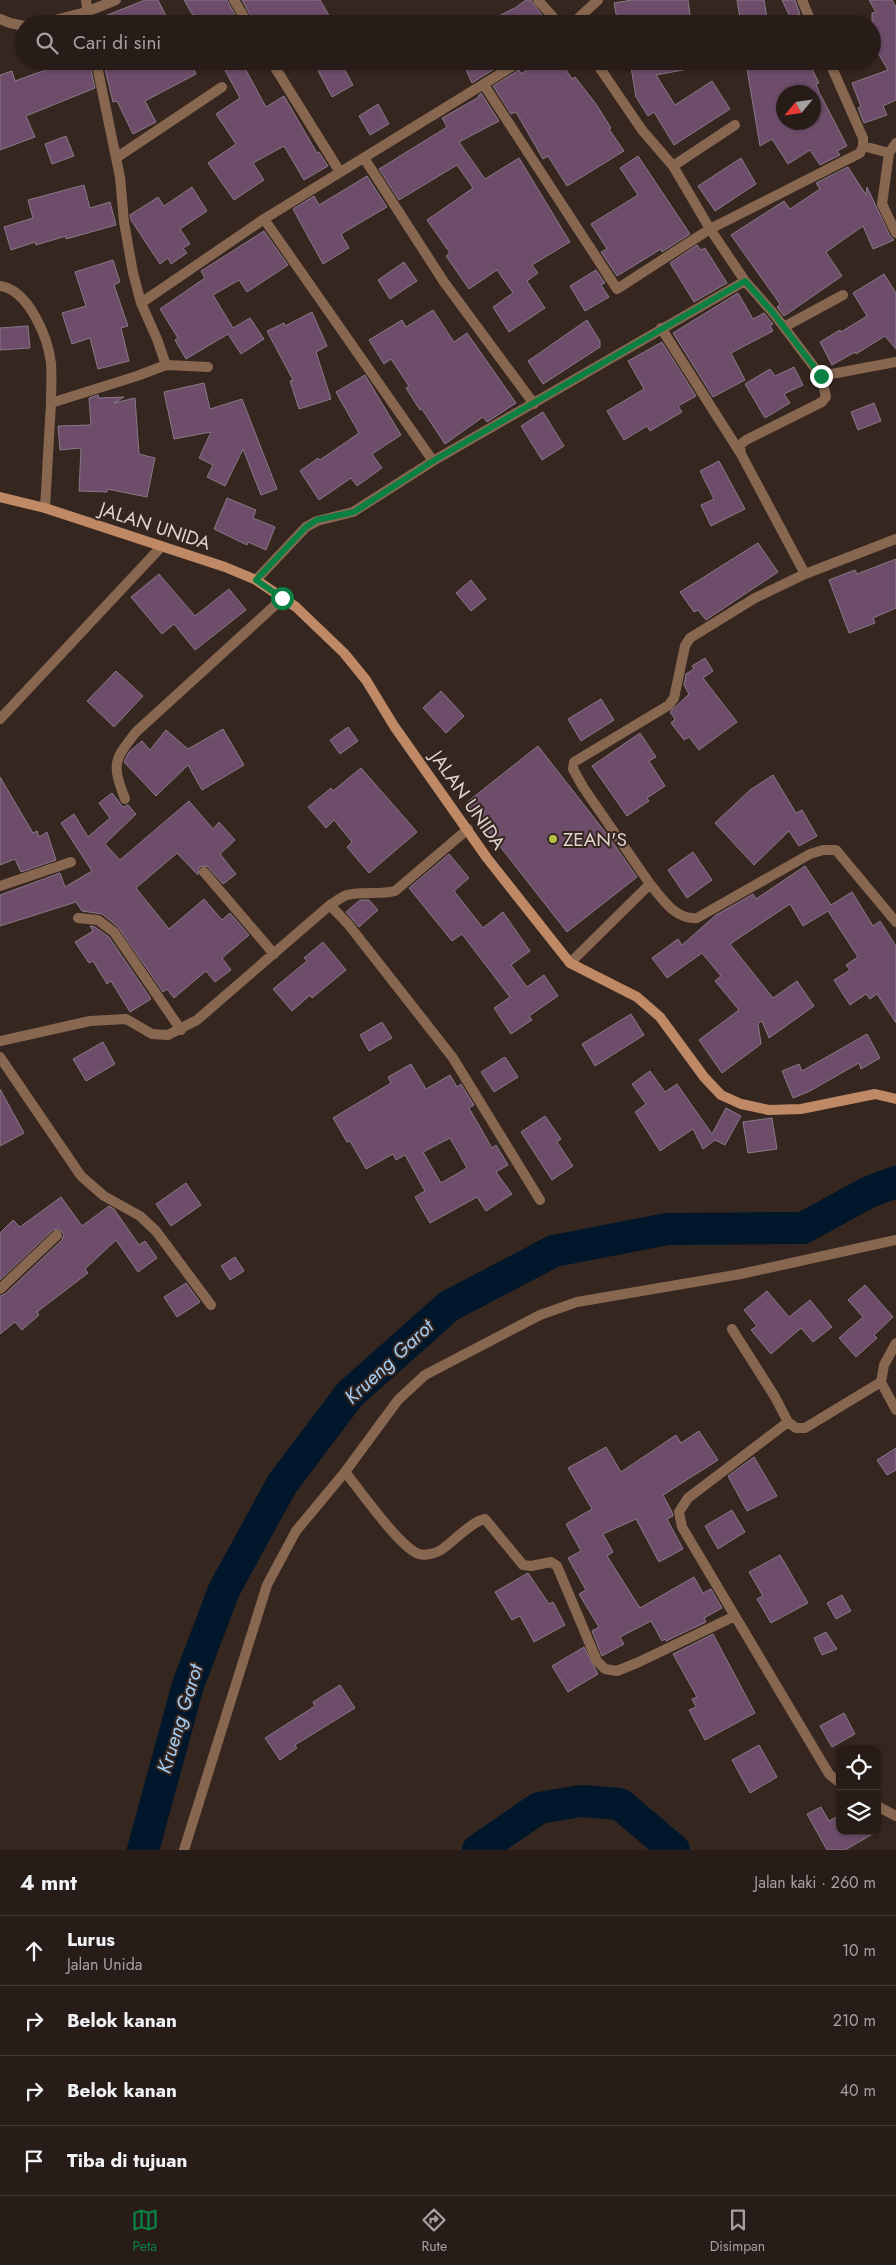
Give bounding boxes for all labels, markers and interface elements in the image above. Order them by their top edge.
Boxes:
search box [15,15,881,70]
icon: search [33,29,61,57]
text: Cari di sini [73,29,161,56]
north arrow [776,85,821,130]
route end [810,365,833,388]
street label: JALAN UNIDA [93,494,214,557]
route start [271,587,294,610]
street label: JALAN UNIDA [422,743,512,855]
place label: ZEAN'S [563,826,627,853]
marker: ZEAN'S [547,833,559,845]
water label: Krueng Garot [338,1312,441,1411]
water label: Krueng Garot [150,1660,211,1777]
map controls [836,1745,881,1835]
button: locate [836,1745,881,1790]
button: layers [836,1790,881,1835]
text: 4 mnt [20,1868,77,1898]
text: Jalan kaki · 260 m [754,1871,876,1894]
text: Lurus [67,1926,115,1953]
icon: ahead [20,1937,48,1965]
text: 10 m [842,1939,876,1962]
text: Jalan Unida [67,1953,143,1976]
icon: right [20,2007,48,2035]
text: Belok kanan [67,2007,177,2034]
text: 210 m [833,2009,876,2032]
icon: right [20,2077,48,2105]
text: Belok kanan [67,2077,177,2104]
text: 40 m [840,2079,876,2102]
icon: arrive [20,2147,48,2175]
text: Tiba di tujuan [67,2147,187,2174]
tab: Peta [131,2206,159,2256]
tab: Rute [420,2206,448,2256]
tab: Disimpan [710,2206,765,2256]

